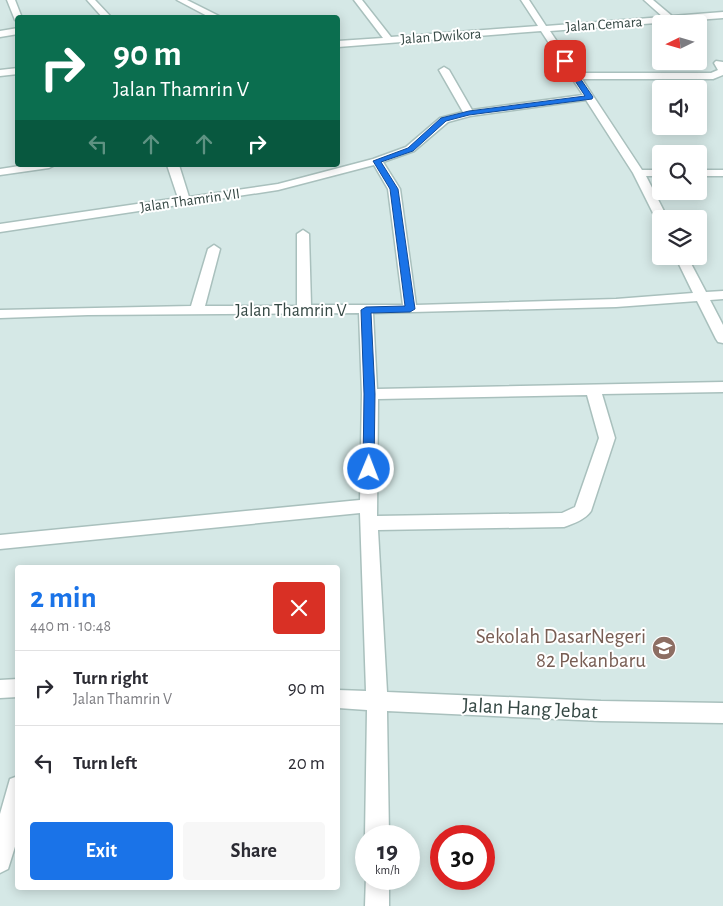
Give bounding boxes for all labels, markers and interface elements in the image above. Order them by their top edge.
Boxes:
street label: Jalan Cemara [565,14,643,35]
north arrow [652,15,708,70]
map controls [652,15,707,265]
street label: Jalan Dwikora [400,26,482,47]
icon: right [30,35,95,100]
text: 90 m [113,37,182,72]
pin [544,40,586,82]
icon: arrive [551,47,579,75]
text: Jalan Thamrin V [113,78,249,100]
button: sound [652,80,707,135]
icon: left [84,130,112,158]
icon: ahead [137,130,165,158]
icon: ahead [190,130,218,158]
icon: right [243,130,271,158]
button: search [652,145,707,200]
street label: Jalan Thamrin VII [139,186,241,215]
button: layers [652,210,707,265]
street label: Jalan Thamrin V [235,302,348,320]
position arrow [342,442,394,494]
button: close [273,582,325,634]
text: 2 min [30,583,97,613]
text: 440 m · 10:48 [30,618,111,634]
place label: Sekolah DasarNegeri 82 Pekanbaru [476,626,646,671]
school or university icon: Sekolah DasarNegeri 82 Pekanbaru [651,635,677,661]
text: Turn right [73,669,148,688]
icon: right [30,674,58,702]
text: 90 m [288,679,325,698]
text: Jalan Thamrin V [73,691,172,707]
street label: Jalan Hang Jebat [462,694,599,723]
icon: left [30,749,58,777]
text: Turn left [73,754,137,773]
text: 20 m [288,754,325,773]
button: Exit [30,822,173,880]
button: Share [183,822,325,880]
speed limit sign: 30 [430,825,495,890]
text: 19 [377,839,398,864]
text: km/h [375,864,400,876]

